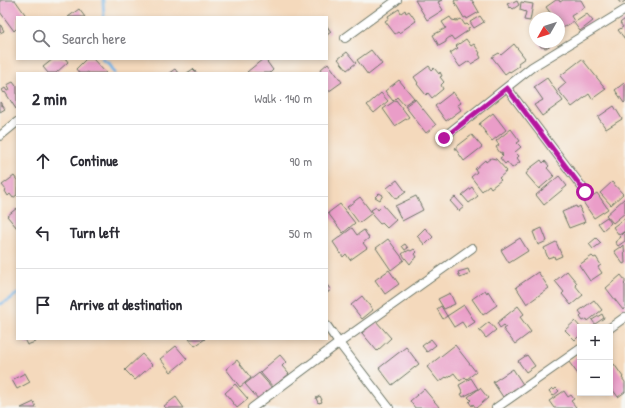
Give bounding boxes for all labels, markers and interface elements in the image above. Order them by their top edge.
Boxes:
north arrow [529,12,565,48]
search box [16,16,328,60]
icon: search [30,27,52,49]
text: Search here [62,28,126,49]
text: 2 min [32,87,67,110]
text: Walk · 140 m [254,89,312,107]
route end [435,129,453,147]
icon: ahead [32,150,54,172]
text: Continue [70,150,118,171]
text: 90 m [290,152,312,170]
route start [576,183,594,201]
icon: left [32,222,54,244]
text: Turn left [70,222,120,243]
text: 50 m [289,224,312,242]
icon: arrive [32,294,54,316]
text: Arrive at destination [70,294,182,315]
map controls [577,324,613,396]
button: + [577,324,613,360]
button: − [577,360,613,396]

